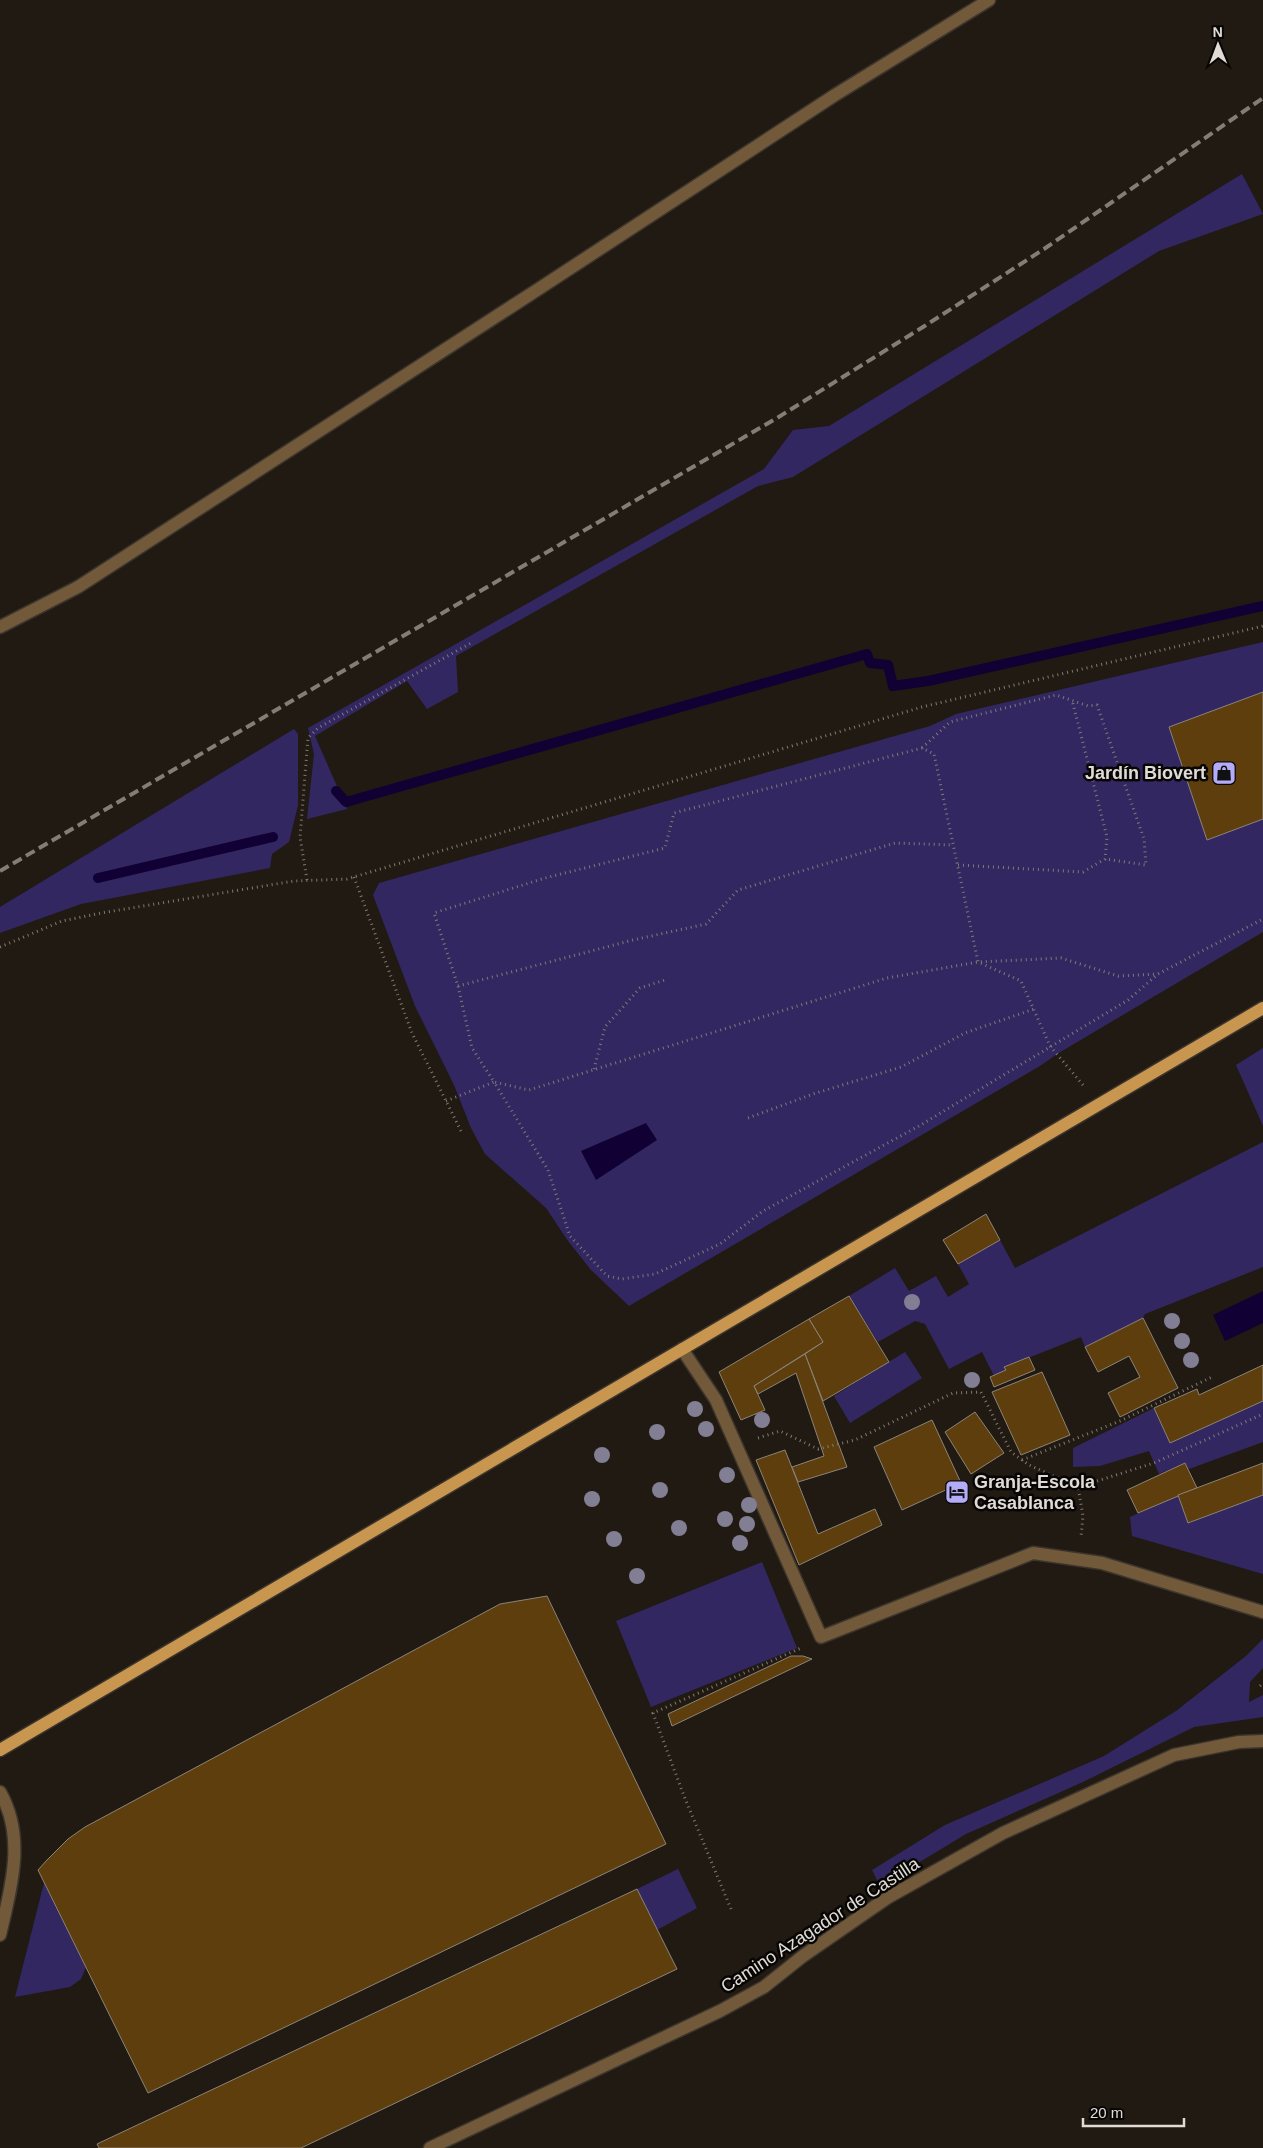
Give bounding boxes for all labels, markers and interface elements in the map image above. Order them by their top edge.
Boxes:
north arrow [1193,20,1243,70]
text: N [1213,24,1223,40]
shop icon: Jardín Biovert [1211,760,1237,786]
place label: Jardín Biovert [1085,763,1206,783]
place label: Granja-Escola Casablanca [974,1472,1096,1513]
hotel icon: Granja-Escola Casablanca [944,1479,970,1505]
street label: Camino Azagador de Castilla [717,1853,924,1997]
scale bar [1083,2096,1184,2128]
text: 20 m [1090,2104,1123,2121]

